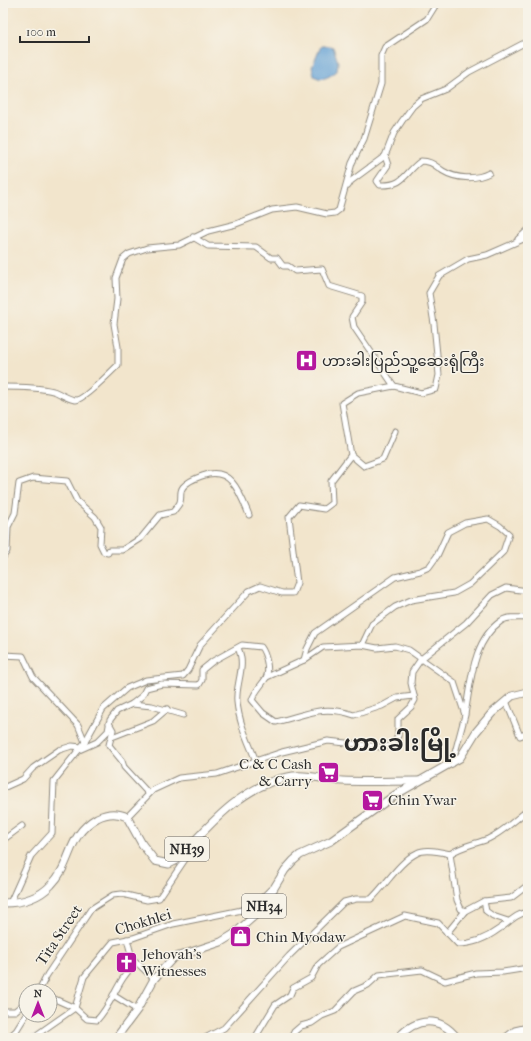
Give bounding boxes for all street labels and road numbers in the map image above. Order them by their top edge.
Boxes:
road number: NH39 [165,837,209,861]
road number: NH34 [242,894,286,918]
street label: Tita Street [32,901,86,969]
street label: Chokhlei [113,905,174,939]

